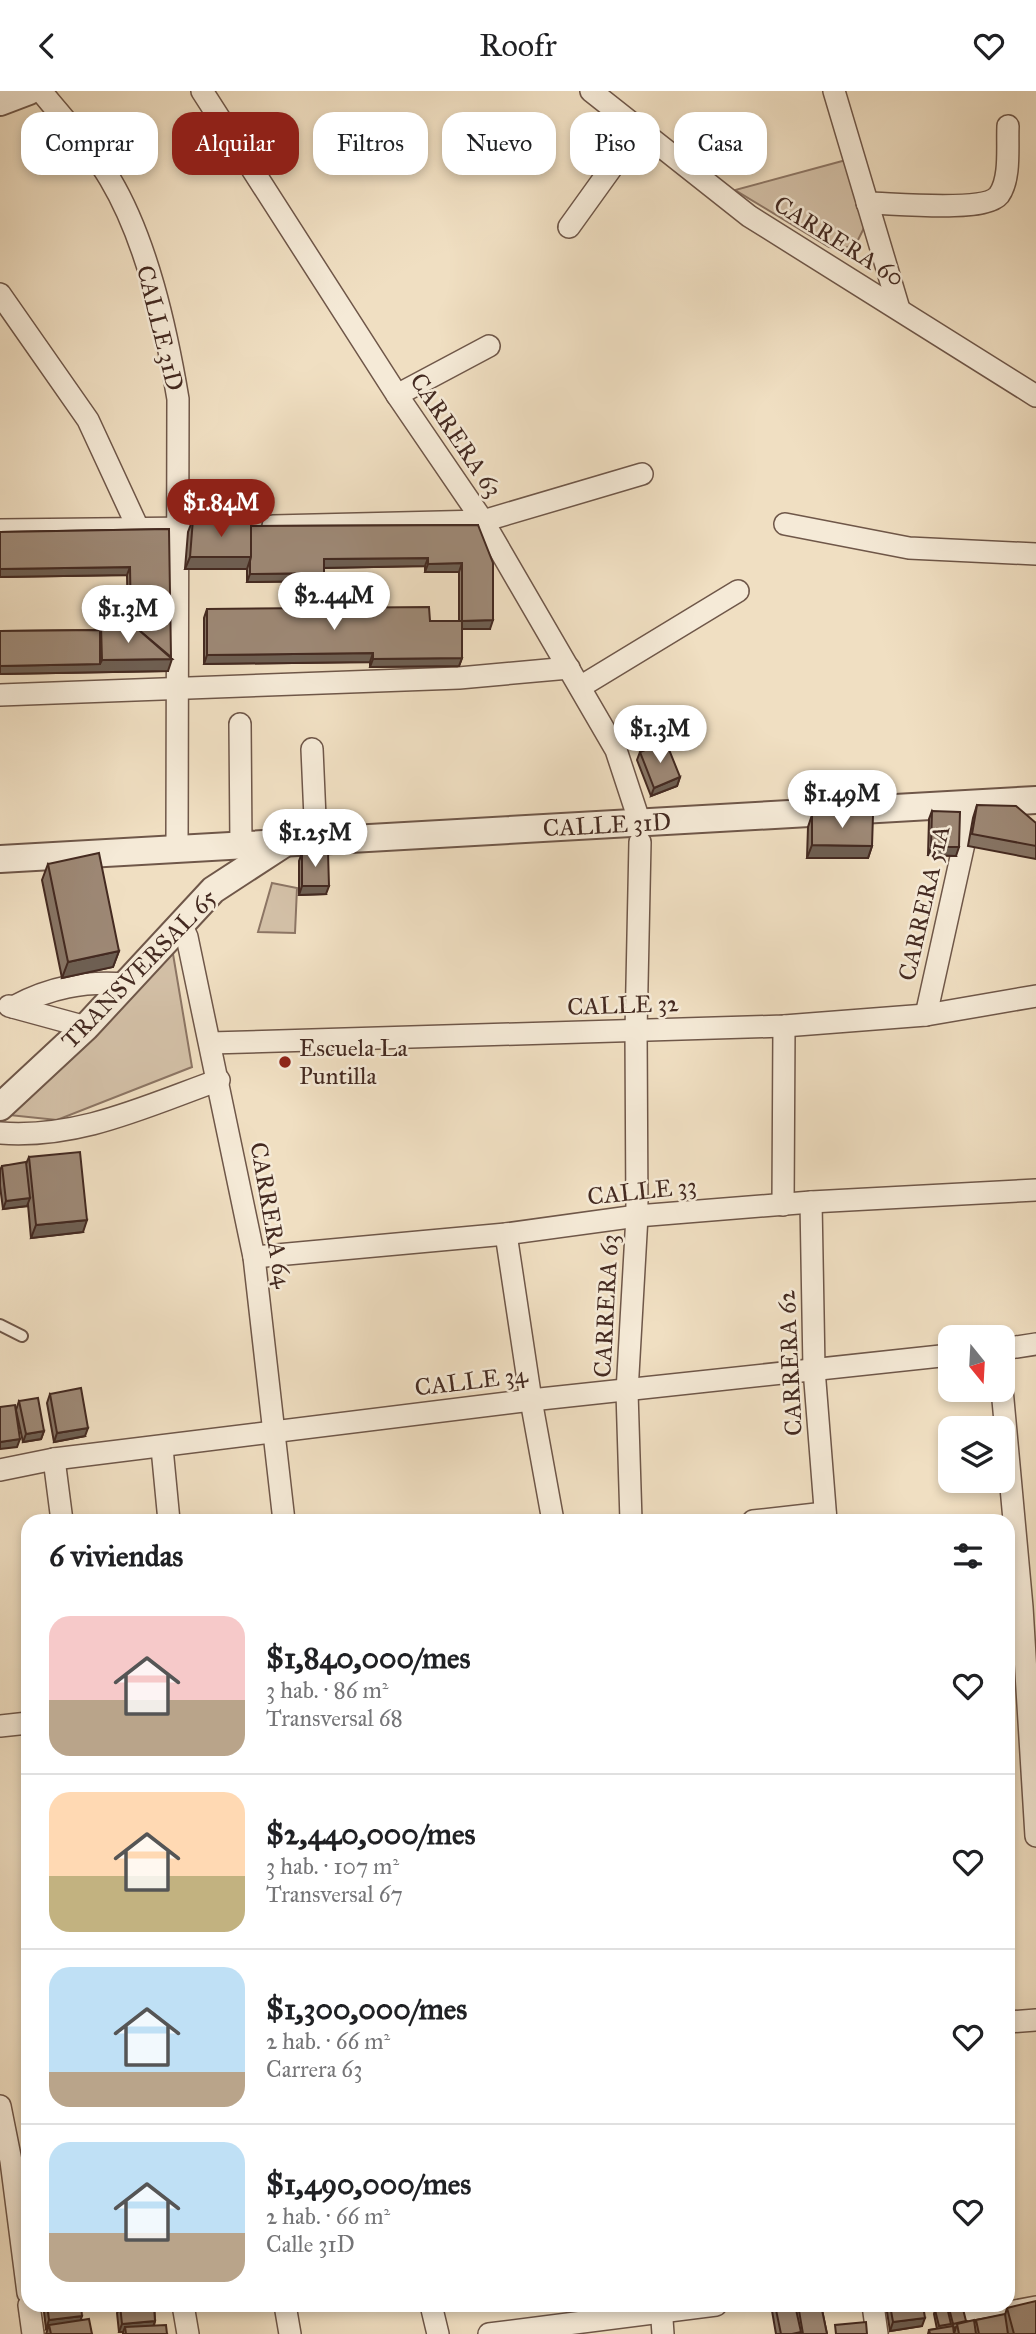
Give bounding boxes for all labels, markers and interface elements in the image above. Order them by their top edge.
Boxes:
text: Roofr [479,26,557,65]
icon: back [28,27,66,65]
icon: heart [970,27,1008,65]
chip: Comprar [21,112,158,175]
chip: Alquilar [172,112,299,175]
chip: Filtros [313,112,428,175]
chip: Nuevo [442,112,556,175]
chip: Piso [570,112,660,175]
chip: Casa [674,112,767,175]
street label: CARRERA 60 [768,189,910,293]
street label: CALLE 31D [130,262,190,394]
street label: CARRERA 63 [403,367,509,503]
pin: $1.84M [164,479,278,539]
text: $1.84M [183,488,259,516]
pin: $2.44M [277,573,391,632]
text: $2.44M [294,581,374,609]
pin: $1.3M [79,585,177,645]
text: $1.3M [98,594,158,622]
pin: $1.3M [611,705,709,765]
text: $1.3M [630,714,690,742]
pin: $1.49M [785,771,899,830]
text: $1.49M [804,779,880,807]
street label: CALLE 31D [542,807,672,843]
pin: $1.25M [258,809,372,869]
text: $1.25M [278,818,352,846]
street label: CARRERA 51A [892,822,956,984]
street label: TRANSVERSAL 65 [55,883,223,1055]
street label: CALLE 32 [567,988,680,1022]
place label: Escuela La Puntilla [299,1033,408,1091]
marker: Escuela La Puntilla [277,1054,293,1070]
street label: CARRERA 64 [243,1140,299,1291]
street label: CALLE 33 [586,1170,698,1212]
street label: CARRERA 63 [587,1234,625,1378]
street label: CARRERA 62 [771,1289,809,1437]
north arrow [938,1325,1015,1402]
map controls [938,1325,1015,1493]
street label: CALLE 34 [413,1359,530,1403]
button: layers [938,1416,1015,1493]
icon: filters [949,1537,987,1575]
text: 6 viviendas [49,1538,183,1574]
text: $1,840,000/mes [266,1640,470,1676]
icon: home [105,1644,189,1728]
icon: heart [949,1667,987,1705]
text: 3 hab. · 86 m² [266,1676,389,1704]
text: Transversal 68 [266,1704,403,1732]
text: $2,440,000/mes [266,1816,475,1852]
icon: home [105,1820,189,1904]
icon: heart [949,1843,987,1881]
text: 3 hab. · 107 m² [266,1852,399,1880]
text: Transversal 67 [266,1880,403,1908]
text: $1,300,000/mes [266,1991,467,2027]
icon: home [105,1995,189,2079]
icon: heart [949,2018,987,2056]
text: 2 hab. · 66 m² [266,2027,390,2055]
text: Carrera 63 [266,2055,362,2083]
text: $1,490,000/mes [266,2166,471,2202]
icon: home [105,2170,189,2254]
icon: heart [949,2193,987,2231]
text: 2 hab. · 66 m² [266,2202,390,2230]
text: Calle 31D [266,2230,355,2258]

